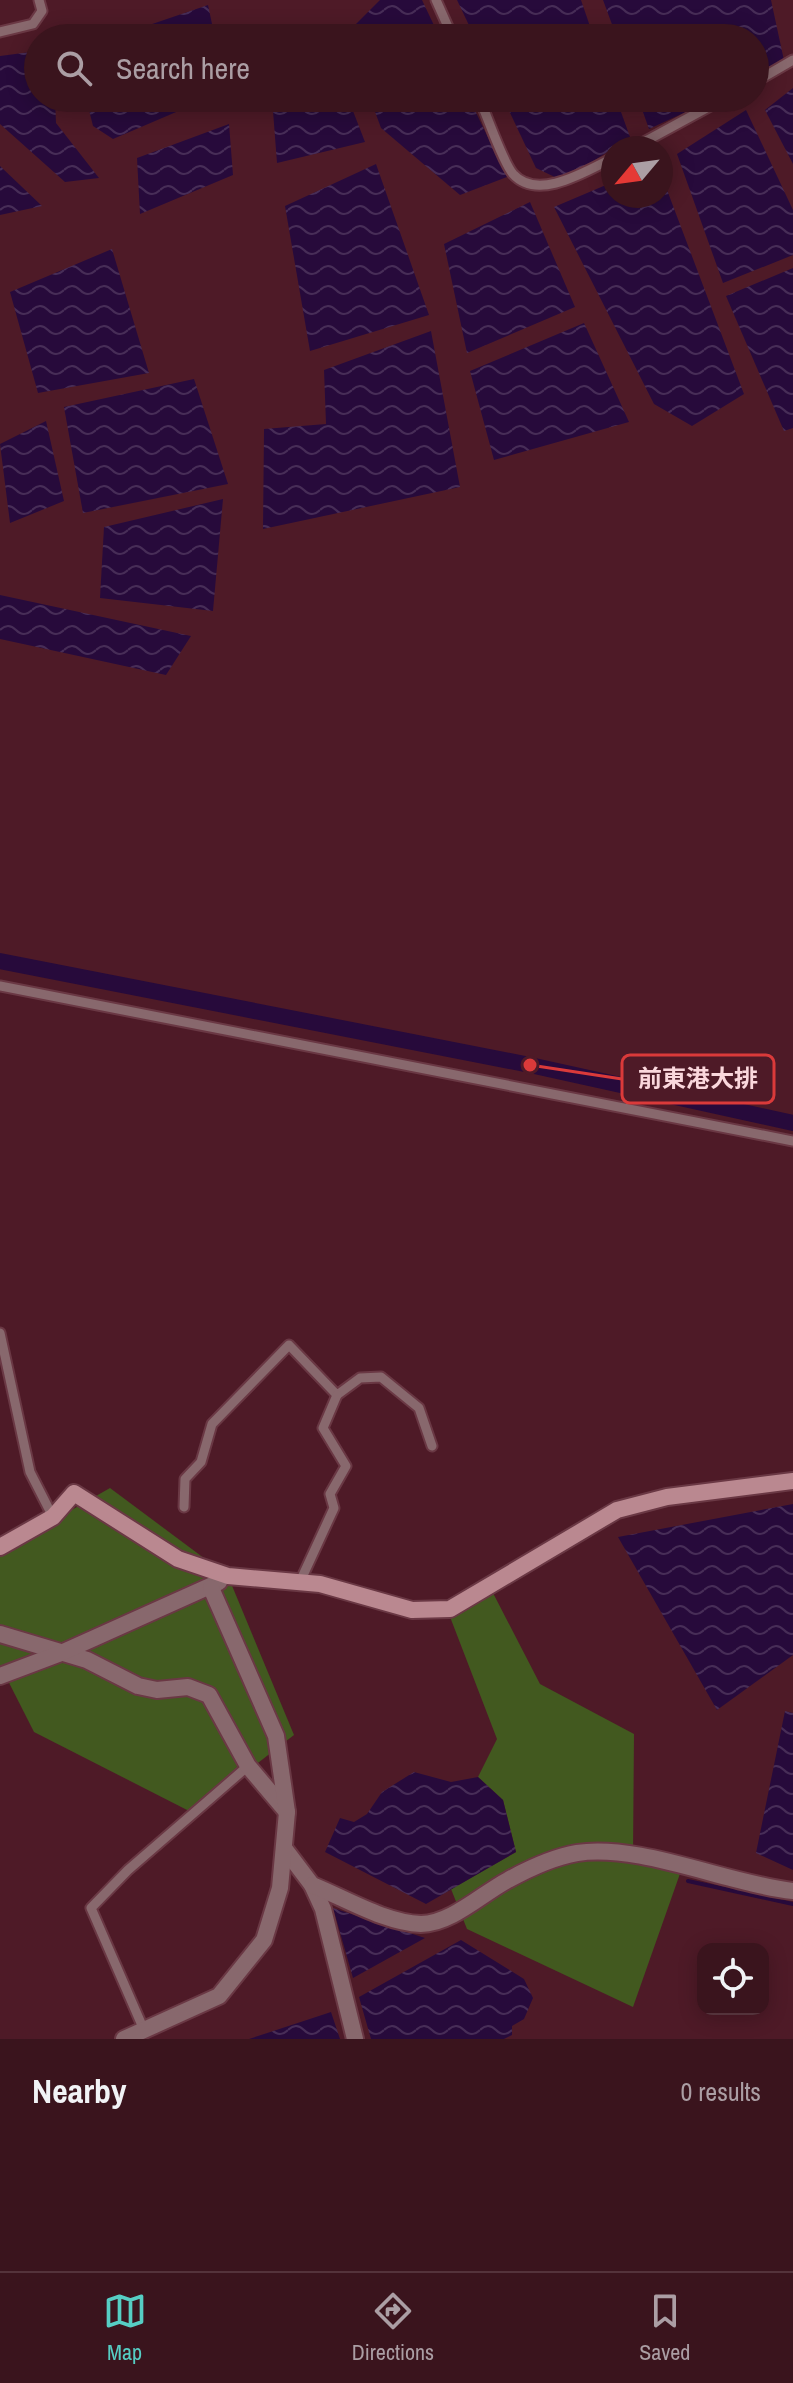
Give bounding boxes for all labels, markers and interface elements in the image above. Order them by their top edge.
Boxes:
search box [24,24,769,112]
icon: search [52,46,96,90]
text: Search here [116,48,250,88]
north arrow [601,136,673,208]
callout: 前東港大排 [622,1055,774,1103]
text: 前東港大排 [638,1062,758,1094]
map controls [697,1943,769,2015]
button: locate [697,1943,769,2015]
text: Nearby [32,2068,127,2114]
text: 0 results [680,2074,761,2109]
tab: Map [103,2289,147,2367]
tab: Directions [352,2289,434,2367]
tab: Saved [639,2289,690,2367]

